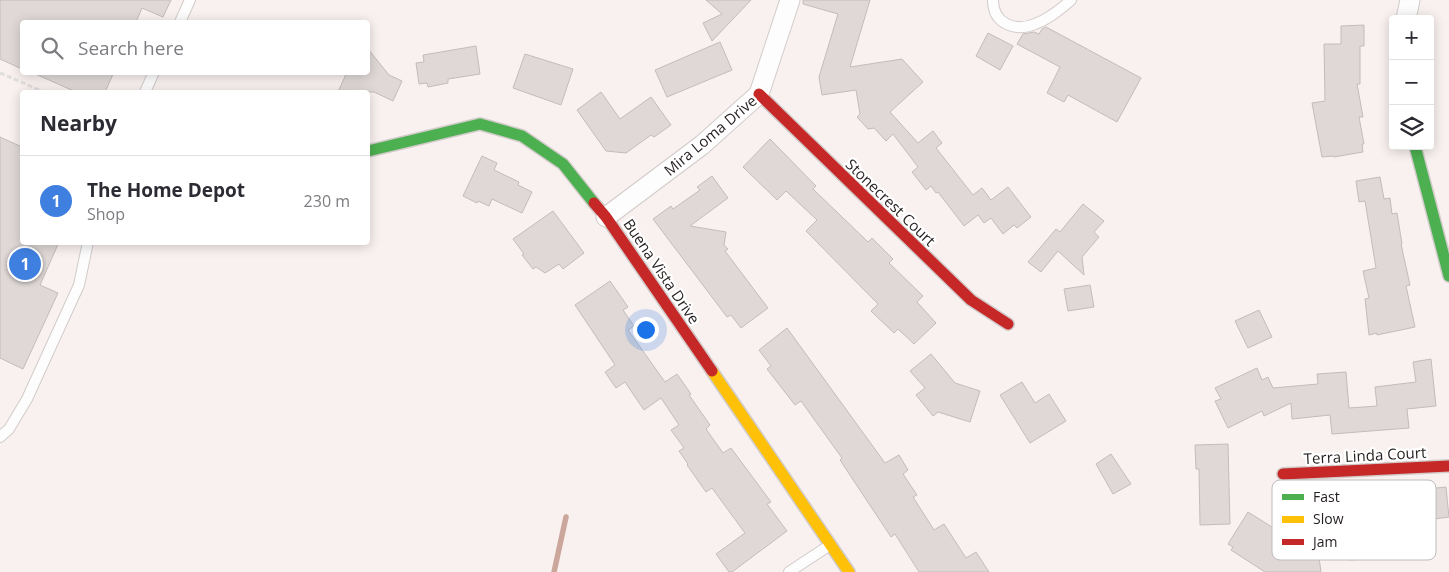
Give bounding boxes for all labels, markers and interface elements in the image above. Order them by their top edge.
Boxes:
map controls [1389,15,1434,150]
button: + [1389,15,1434,60]
search box [20,20,370,75]
icon: search [38,34,66,62]
text: Search here [78,35,184,61]
button: − [1389,60,1434,105]
street label: Mira Loma Drive [659,90,761,180]
button: layers [1389,105,1434,150]
text: Nearby [40,109,117,137]
street label: Stonecrest Court [842,154,940,250]
text: The Home Depot [87,177,245,203]
text: 1 [51,190,61,212]
text: 230 m [304,190,350,212]
text: Shop [87,203,125,225]
street label: Buena Vista Drive [619,214,705,328]
pin: 1 [9,245,41,283]
your location [633,317,659,343]
street label: Terra Linda Court [1303,442,1427,468]
legend [1272,480,1436,560]
text: Fast [1313,487,1340,506]
text: Slow [1313,509,1344,528]
text: Jam [1311,532,1338,551]

